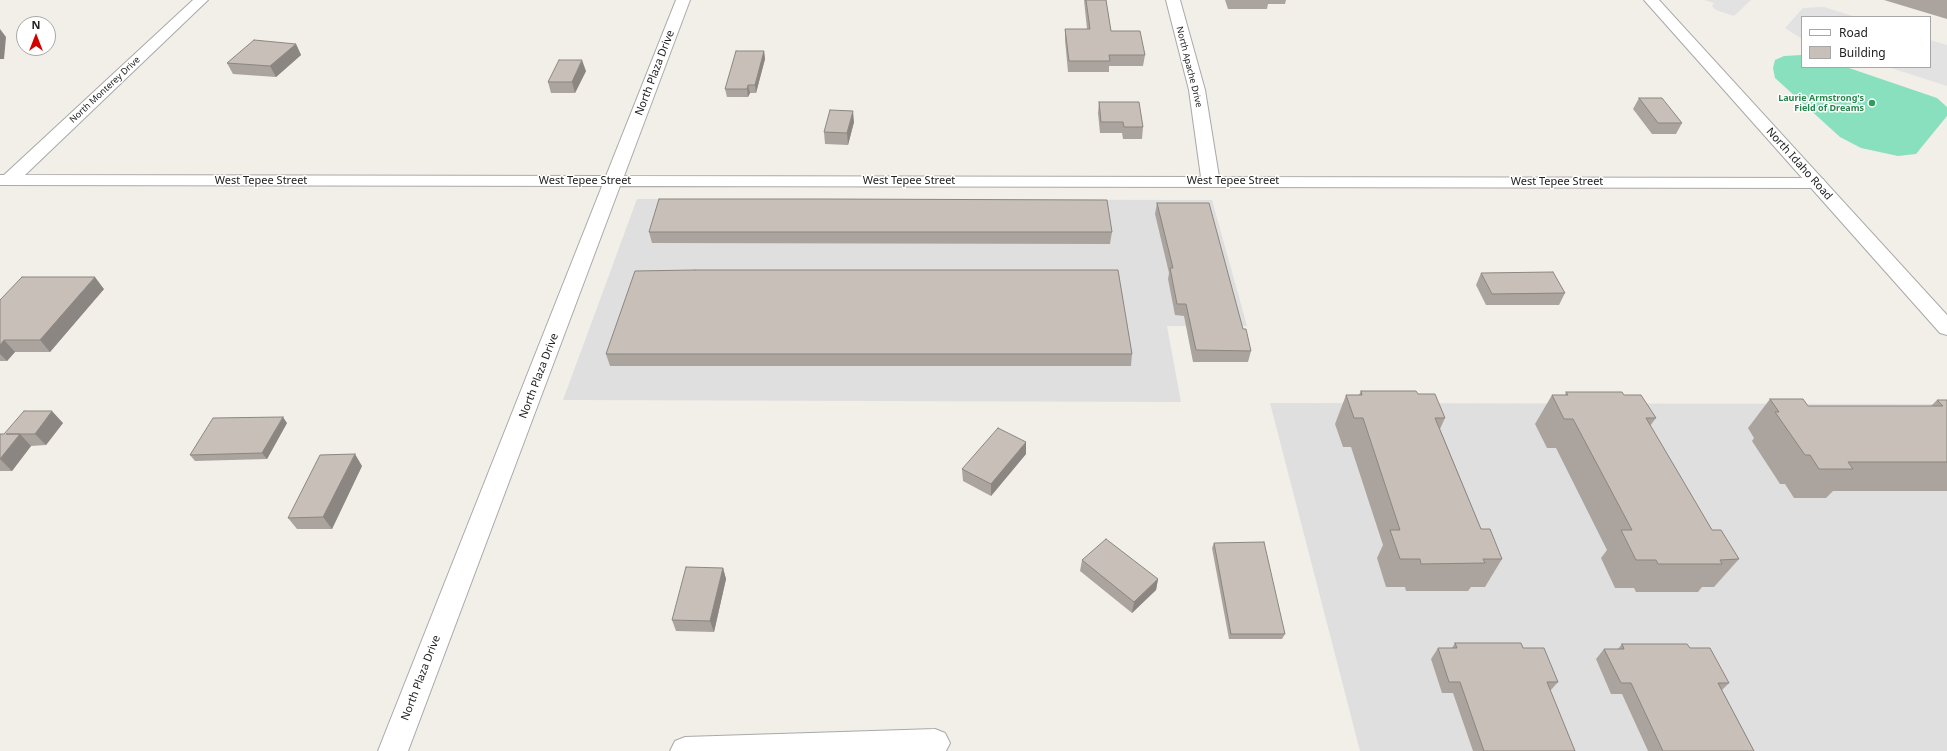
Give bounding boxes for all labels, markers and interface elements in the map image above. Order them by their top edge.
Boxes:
north arrow [16,16,56,56]
legend [1801,16,1931,68]
text: N [32,17,40,32]
text: Road [1839,24,1868,41]
street label: North Apache Drive [1174,25,1204,109]
street label: North Plaza Drive [633,29,677,117]
text: Building [1839,44,1886,61]
street label: North Monterey Drive [68,55,142,125]
place label: Laurie Armstrong's Field of Dreams [1778,93,1864,114]
marker: Laurie Armstrong's Field of Dreams [1867,98,1877,108]
street label: North Idaho Road [1763,125,1835,203]
street label: West Tepee Street [215,174,307,188]
street label: West Tepee Street [539,174,631,188]
street label: West Tepee Street [863,174,955,188]
street label: West Tepee Street [1187,174,1279,188]
street label: West Tepee Street [1511,175,1603,189]
street label: North Plaza Drive [517,332,561,420]
street label: North Plaza Drive [399,634,443,722]

